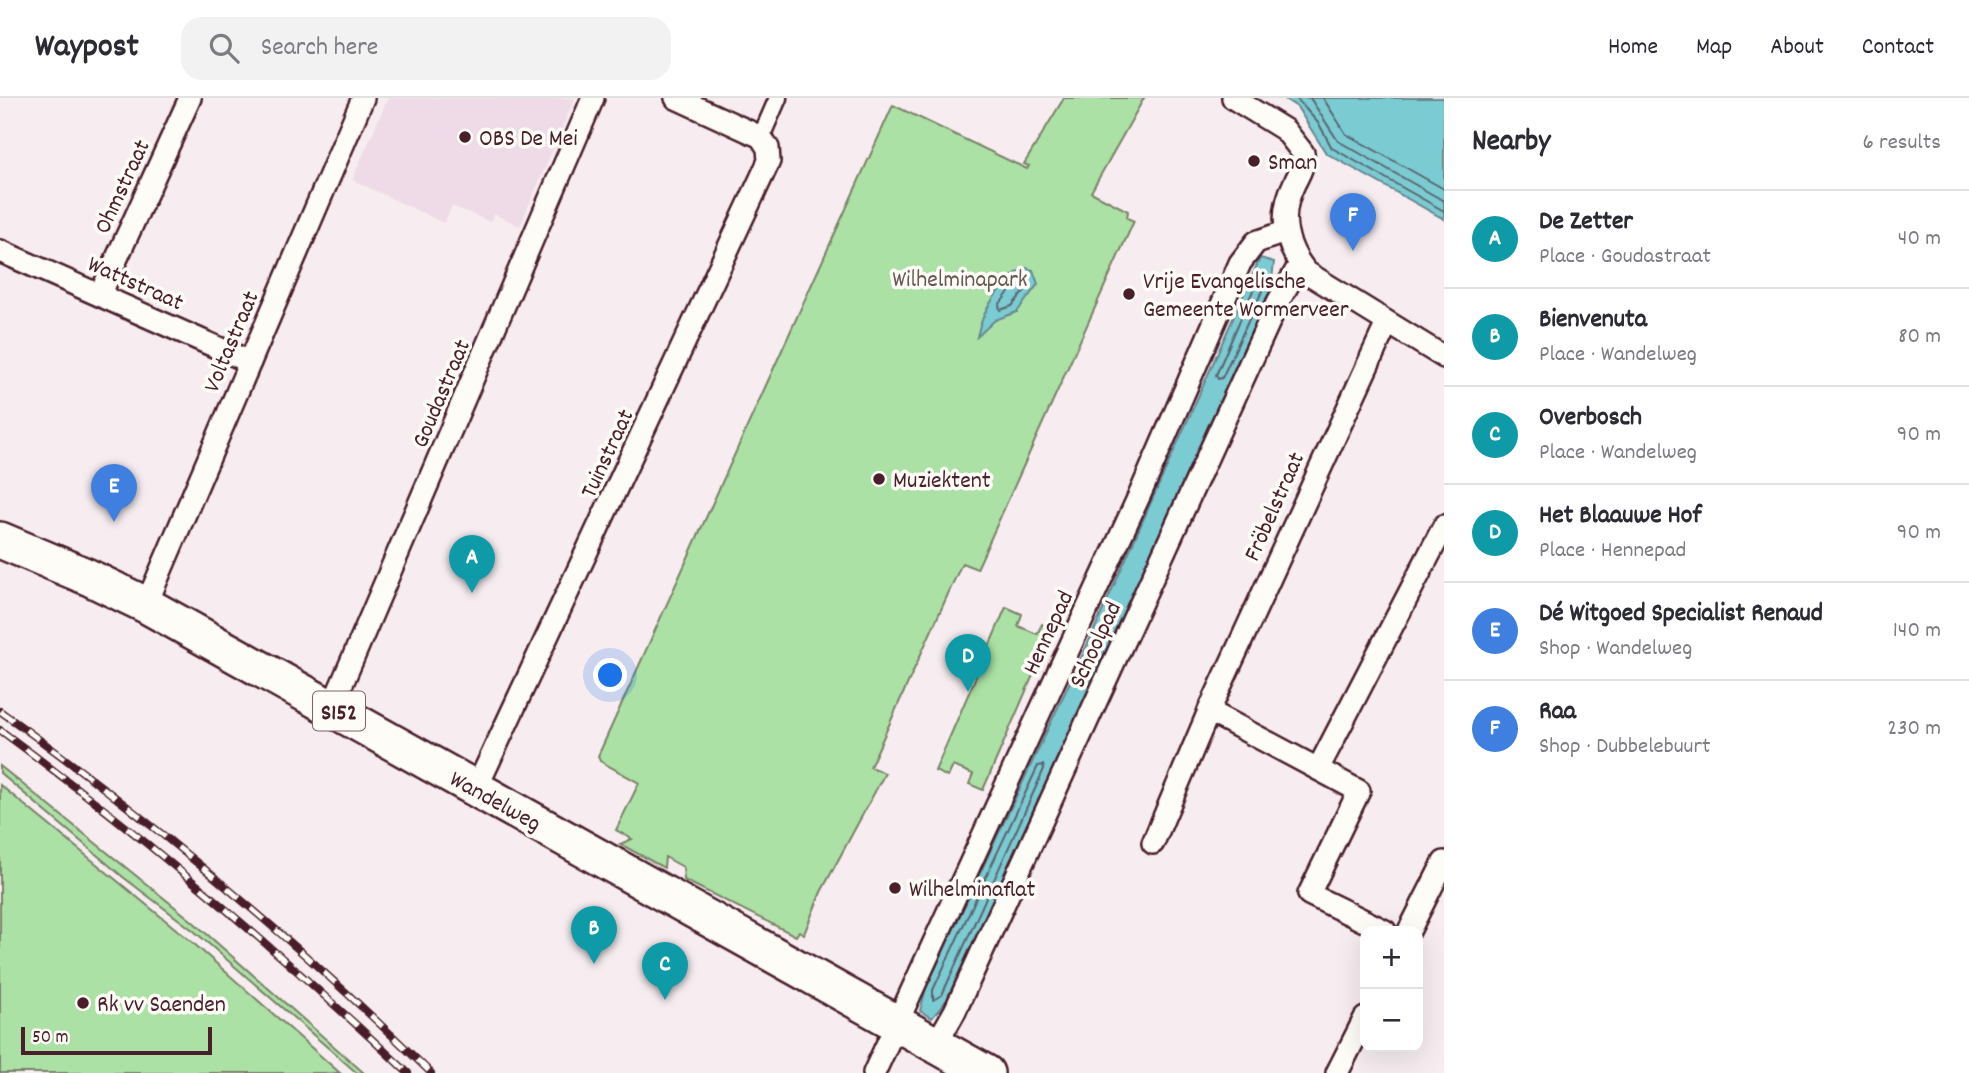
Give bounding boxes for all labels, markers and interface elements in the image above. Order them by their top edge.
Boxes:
search box [181,17,671,80]
text: Waypost [35,25,139,72]
icon: search [205,29,243,67]
text: Search here [261,30,378,67]
text: Home [1608,31,1658,65]
text: Map [1696,31,1732,65]
text: About [1770,31,1824,65]
text: Contact [1862,31,1934,65]
text: Nearby [1472,122,1550,165]
place label: OBS De Mei [479,123,578,157]
text: 6 results [1863,127,1941,160]
marker: OBS De Mei [457,129,473,145]
street label: Ohmstraat [87,134,160,240]
place label: Sman [1268,147,1317,181]
marker: Sman [1246,153,1262,169]
pin: F [1330,193,1376,251]
text: De Zetter [1539,204,1633,241]
text: A [1489,223,1501,256]
text: 40 m [1898,223,1941,256]
text: Place · Goudastraat [1539,241,1711,274]
street label: Wattstraat [81,248,188,321]
park label: Wilhelminapark [892,264,1028,298]
place label: Vrije Evangelische Gemeente Wormerveer [1143,266,1349,328]
street label: Voltastraat [196,286,269,398]
marker: Vrije Evangelische Gemeente Wormerveer [1121,286,1137,302]
text: Bienvenuta [1539,302,1647,339]
text: B [1490,321,1500,354]
text: 80 m [1898,321,1941,354]
street label: Goudastraat [405,335,481,454]
text: Place · Wandelweg [1539,339,1697,372]
text: Overbosch [1539,400,1642,437]
street label: Tuinstraat [573,404,644,504]
text: C [1489,419,1501,452]
text: 90 m [1897,419,1941,452]
text: Place · Wandelweg [1539,437,1697,470]
street label: Fröbelstraat [1237,447,1315,567]
pin: E [91,464,137,522]
place label: Muziektent [893,465,991,499]
marker: Muziektent [871,471,887,487]
text: Het Blaauwe Hof [1539,498,1702,535]
text: D [1489,517,1501,550]
text: 90 m [1897,517,1941,550]
pin: A [449,535,495,593]
text: Place · Hennepad [1539,535,1686,568]
street label: Hennepad [1015,586,1084,681]
street label: Schoolpad [1062,596,1132,694]
text: Dé Witgoed Specialist Renaud [1539,596,1823,633]
text: E [1490,615,1500,648]
text: 140 m [1893,615,1941,648]
text: Shop · Wandelweg [1539,633,1692,666]
pin: D [945,634,991,692]
your location [593,658,627,692]
road number: S152 [313,692,365,730]
text: Raa [1539,694,1576,731]
text: F [1490,713,1500,746]
text: 230 m [1887,713,1941,746]
text: Shop · Dubbelebuurt [1539,731,1711,764]
street label: Wandelweg [442,763,547,842]
place label: Wilhelminaflat [909,874,1036,908]
marker: Wilhelminaflat [887,880,903,896]
pin: B [571,906,617,964]
map controls [1360,926,1423,1052]
button: + [1360,926,1423,989]
pin: C [642,942,688,1000]
place label: Rk vv Saenden [97,989,226,1023]
button: − [1360,989,1423,1052]
marker: Rk vv Saenden [75,995,91,1011]
scale bar [21,1024,212,1056]
text: 50 m [32,1025,69,1052]

